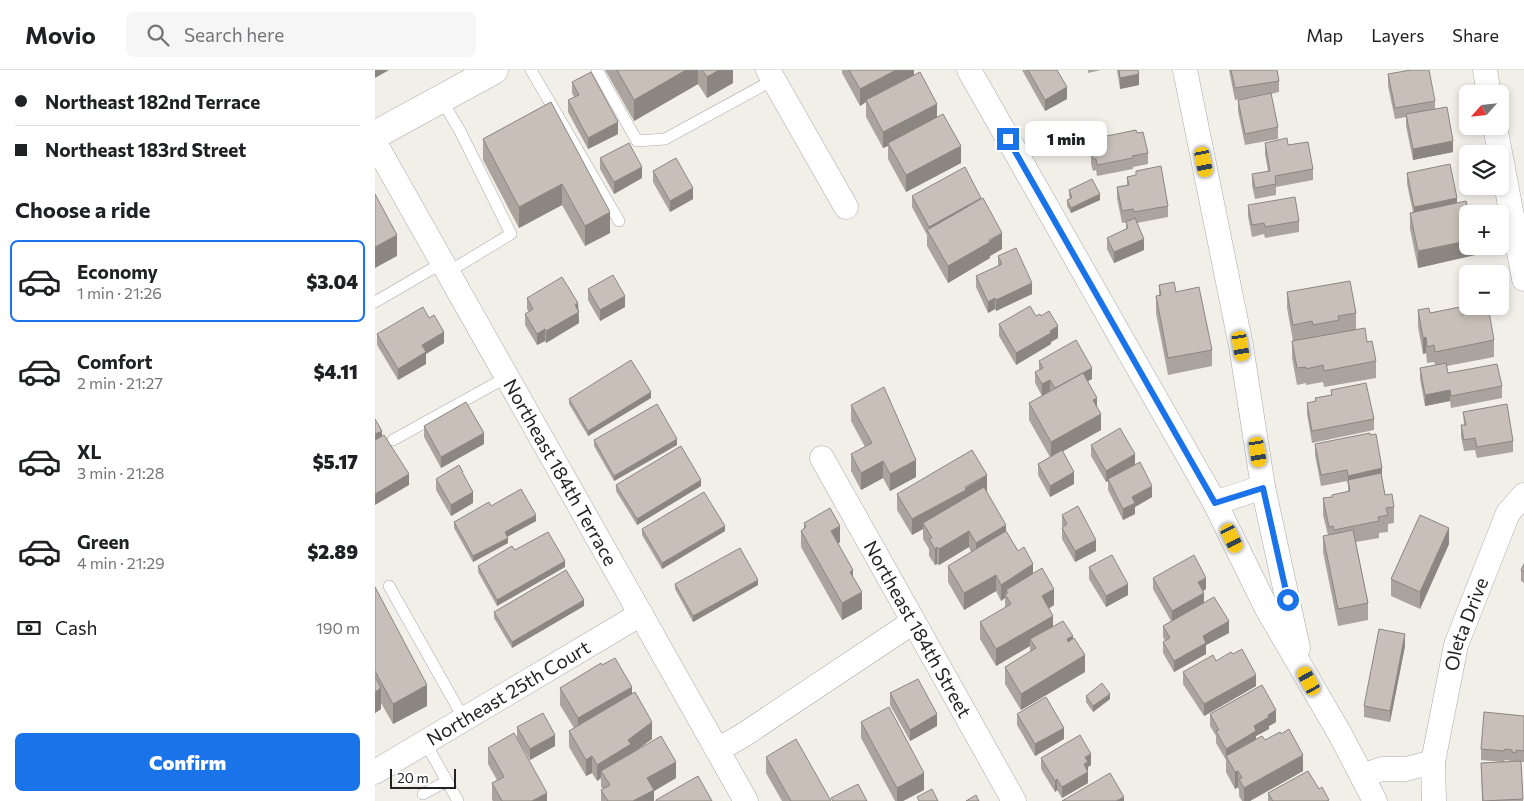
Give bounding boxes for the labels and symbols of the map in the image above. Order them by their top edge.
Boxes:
north arrow [1459,85,1509,135]
callout: 1 min [1025,122,1108,156]
route end [997,128,1019,150]
car [1193,146,1214,178]
car [1231,330,1250,362]
street label: Northeast 184th Terrace [499,375,623,569]
car [1248,436,1267,468]
car [1218,521,1245,555]
street label: Northeast 184th Street [860,536,977,721]
street label: Oleta Drive [1439,574,1492,673]
route start [1277,589,1299,611]
street label: Northeast 25th Court [422,635,594,750]
car [1295,664,1322,698]
scale bar [390,766,456,789]

